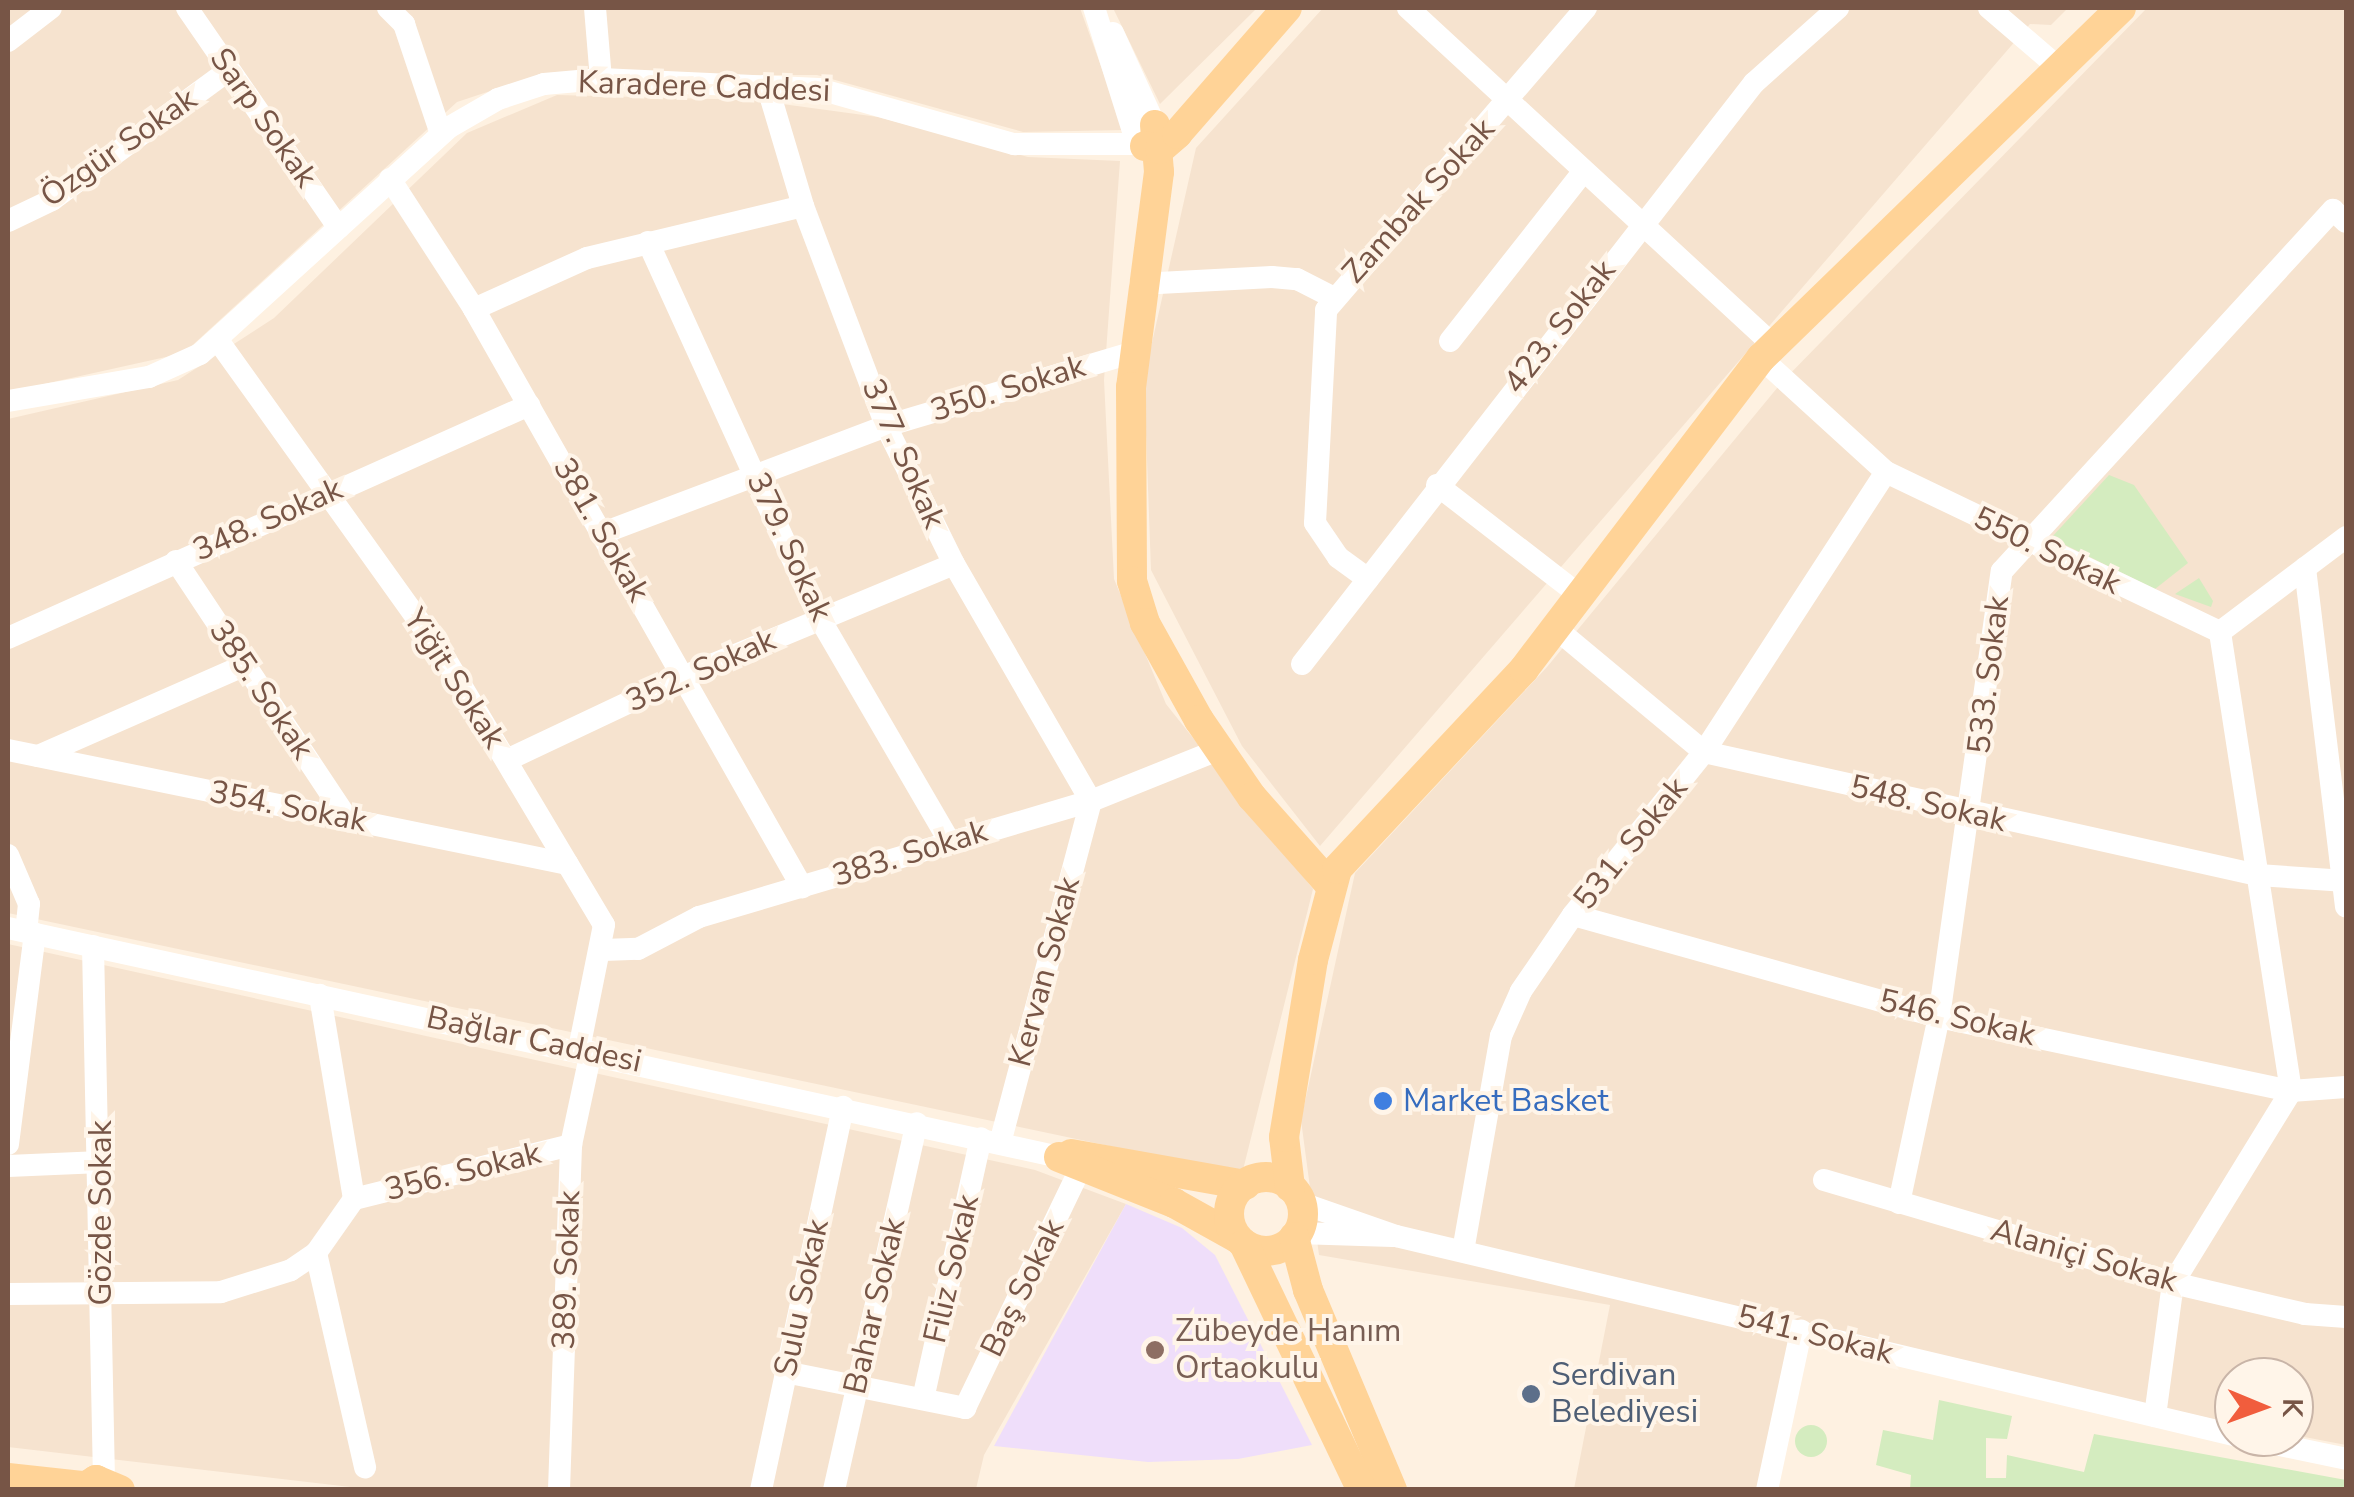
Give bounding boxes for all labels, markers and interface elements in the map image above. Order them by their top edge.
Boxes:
street label: Sarp Sokak [201,41,325,195]
street label: Karadere Caddesi [577,63,831,111]
street label: Özgür Sokak [34,80,204,216]
street label: Zambak Sokak [1335,110,1503,292]
street label: 423. Sokak [1496,252,1624,402]
street label: 350. Sokak [926,347,1090,431]
street label: 377. Sokak [853,373,953,535]
street label: 381. Sokak [545,451,657,609]
street label: 379. Sokak [738,467,840,627]
street label: 348. Sokak [187,470,349,570]
street label: 550. Sokak [1967,499,2127,603]
street label: 533. Sokak [1960,594,2018,756]
street label: Yiğit Sokak [395,602,513,756]
street label: 385. Sokak [201,613,321,767]
street label: 352. Sokak [620,621,782,721]
street label: 548. Sokak [1846,767,2010,841]
street label: 531. Sokak [1566,770,1696,918]
street label: 354. Sokak [206,773,370,841]
street label: 383. Sokak [828,812,992,896]
street label: Kervan Sokak [1001,873,1089,1071]
street label: 546. Sokak [1875,981,2039,1055]
street label: Bağlar Caddesi [423,998,645,1082]
place label: Market Basket [1403,1082,1609,1120]
marker: Market Basket [1372,1090,1394,1112]
street label: Gözde Sokak [82,1120,120,1306]
street label: 356. Sokak [381,1134,545,1210]
street label: 389. Sokak [545,1190,589,1350]
street label: Filiz Sokak [916,1191,988,1347]
street label: Alaniçi Sokak [1986,1211,2182,1301]
street label: Baş Sokak [973,1213,1073,1363]
street label: Bahar Sokak [836,1214,914,1398]
street label: Sulu Sokak [767,1216,837,1380]
street label: 541. Sokak [1733,1297,1897,1373]
place label: Zübeyde Hanım Ortaokulu [1175,1313,1401,1388]
marker: Zübeyde Hanım Ortaokulu [1144,1339,1166,1361]
place label: Serdivan Belediyesi [1551,1357,1698,1432]
north arrow [2214,1357,2314,1457]
marker: Serdivan Belediyesi [1520,1383,1542,1405]
text: K [2273,1398,2311,1417]

